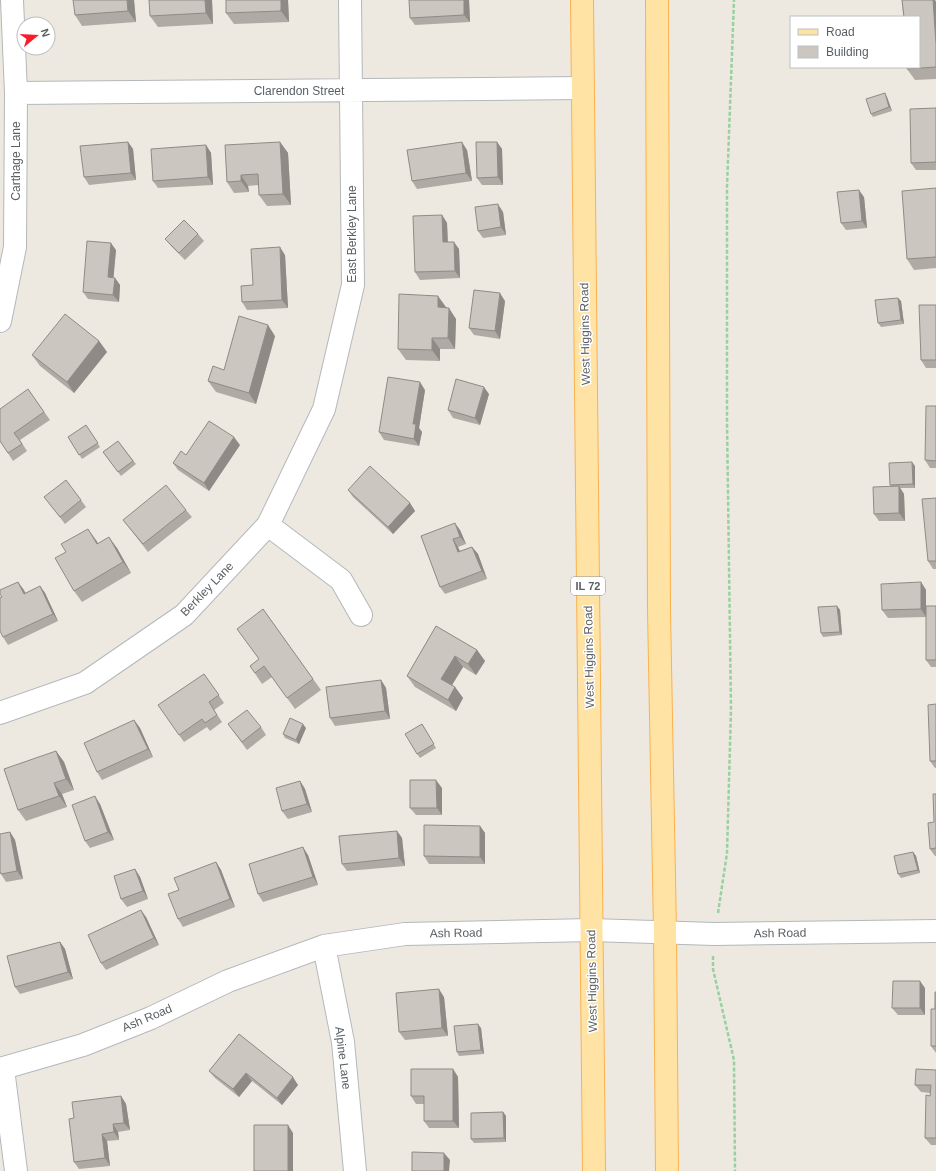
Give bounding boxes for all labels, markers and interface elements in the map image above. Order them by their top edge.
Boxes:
north arrow [16,16,56,56]
legend [790,16,920,68]
text: Road [826,25,855,39]
text: N [39,27,52,39]
text: Building [826,45,869,59]
street label: Clarendon Street [254,84,345,98]
street label: Carthage Lane [9,121,23,201]
street label: East Berkley Lane [345,185,359,283]
street label: West Higgins Road [577,283,593,385]
street label: Berkley Lane [178,559,237,619]
road number: IL 72 [571,577,605,595]
street label: West Higgins Road [581,606,597,708]
street label: Ash Road [430,926,482,940]
street label: Ash Road [754,926,806,940]
street label: West Higgins Road [584,930,600,1032]
street label: Ash Road [120,1001,174,1035]
street label: Alpine Lane [332,1026,354,1091]

